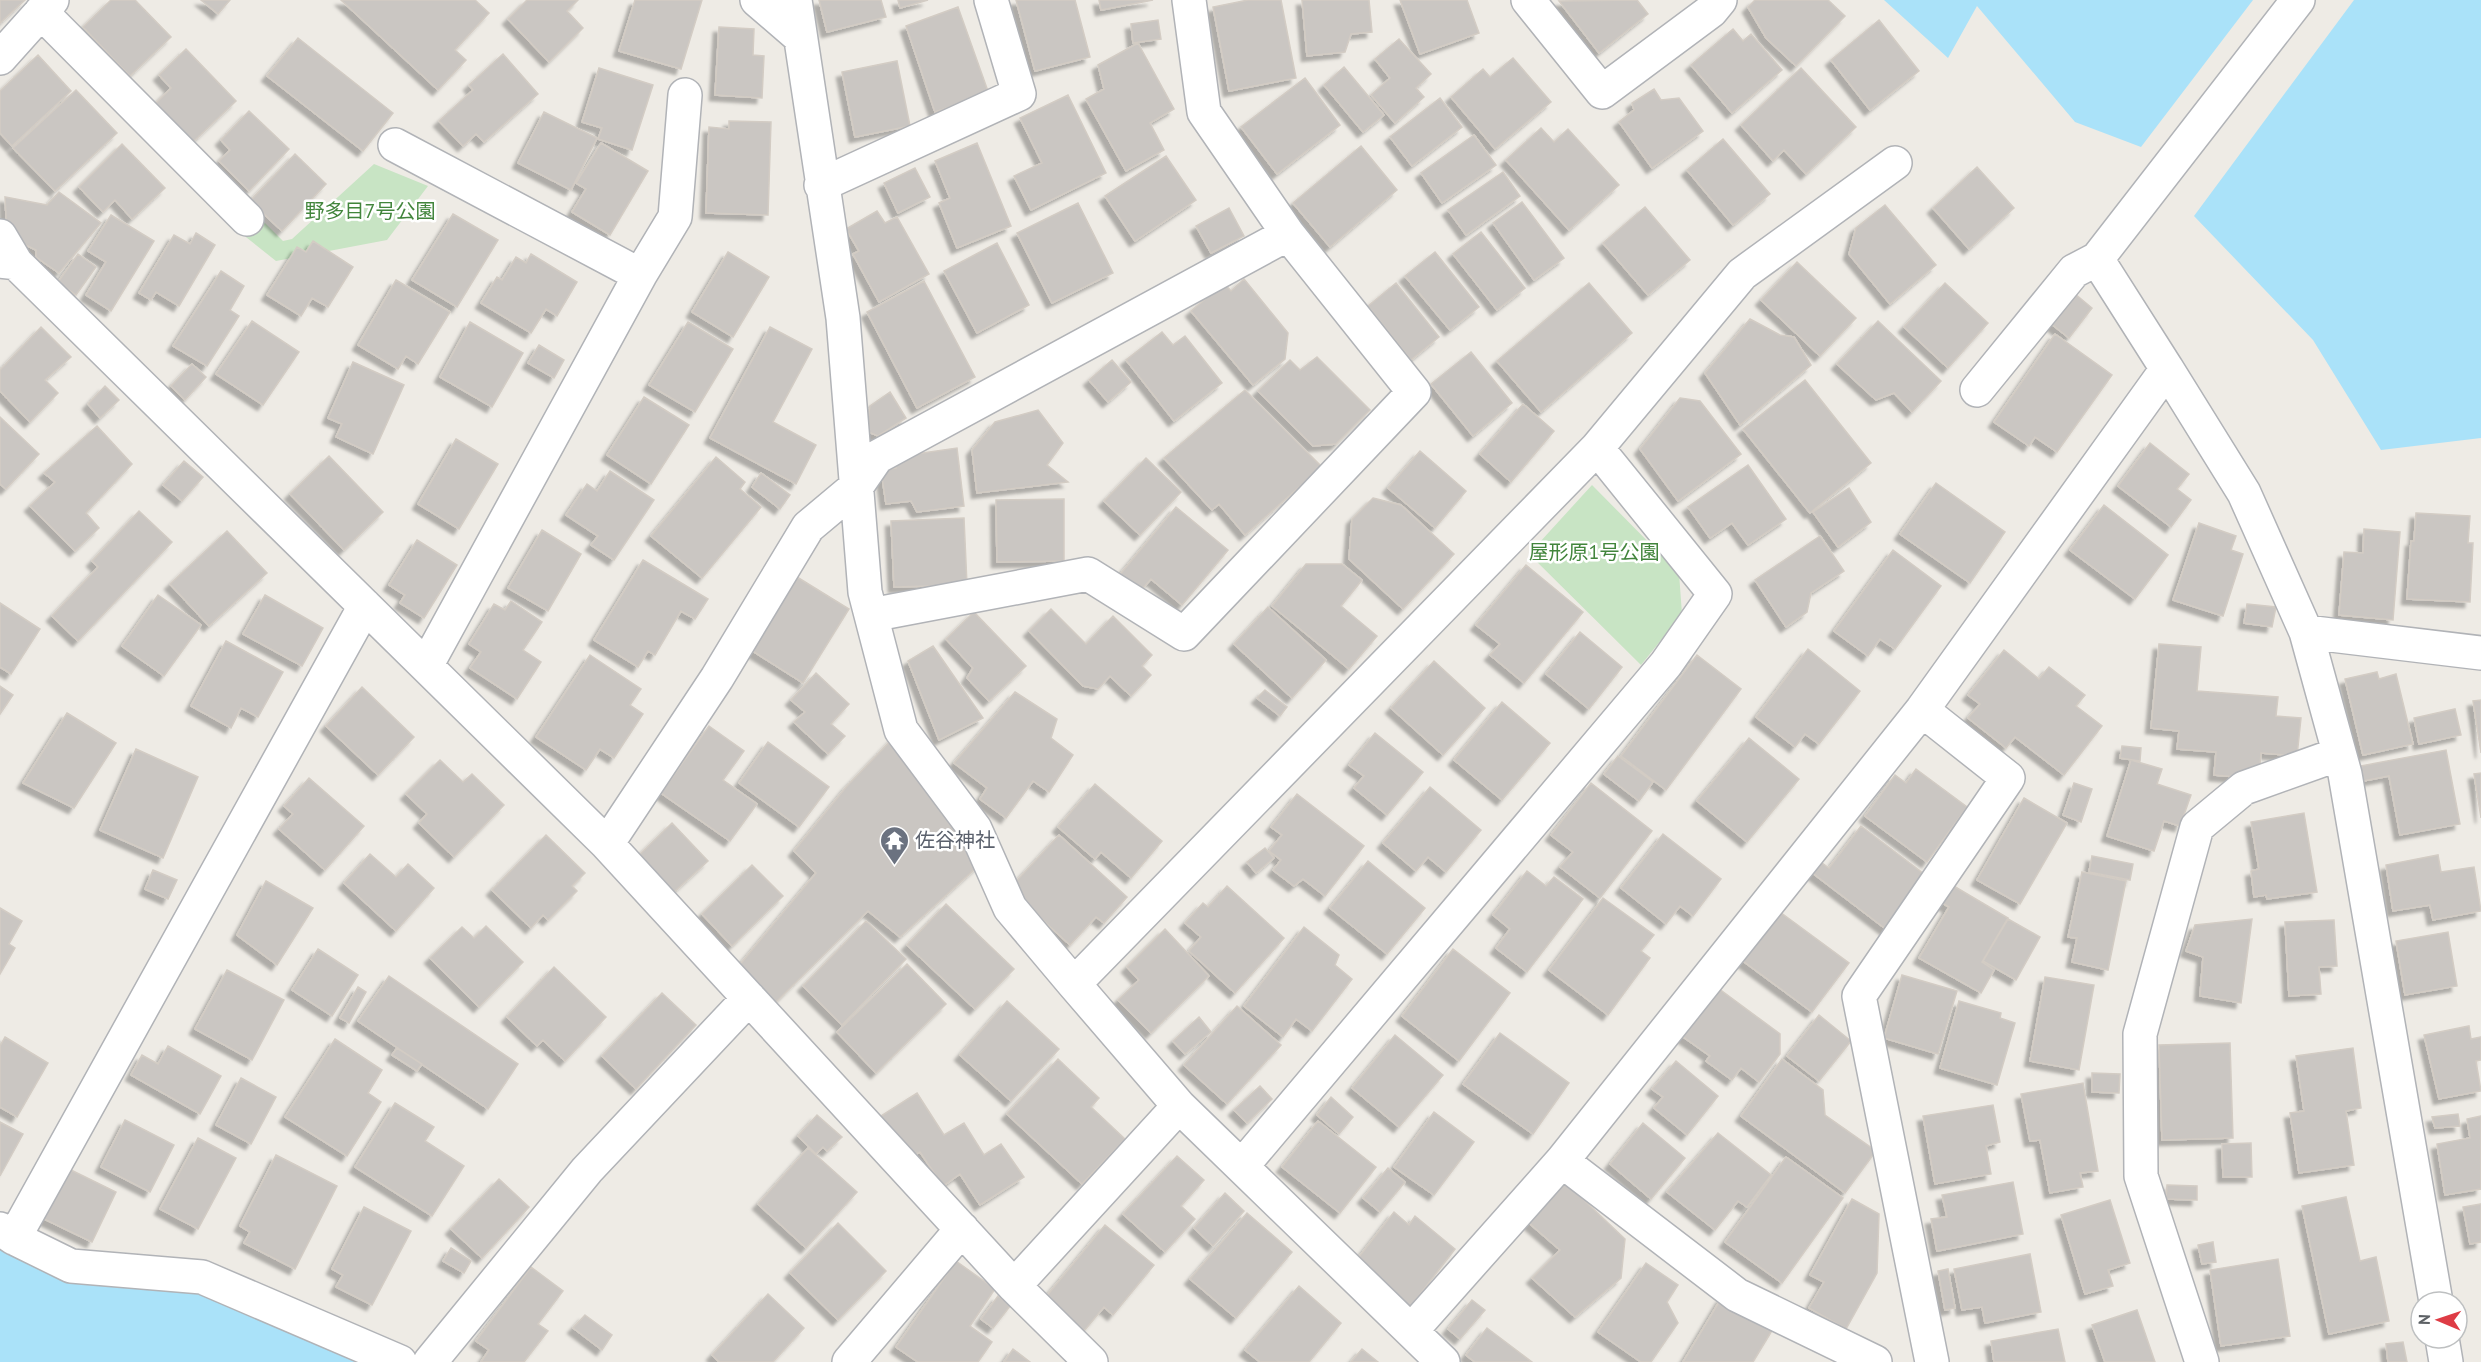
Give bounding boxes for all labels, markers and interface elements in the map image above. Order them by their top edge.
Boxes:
park label: 野多目7号公園 [305,198,435,224]
park label: 屋形原1号公園 [1529,539,1659,565]
temple icon: 佐谷神社 [878,824,910,866]
place label: 佐谷神社 [915,827,995,853]
north arrow [2409,1290,2469,1350]
text: N [2414,1314,2434,1325]

